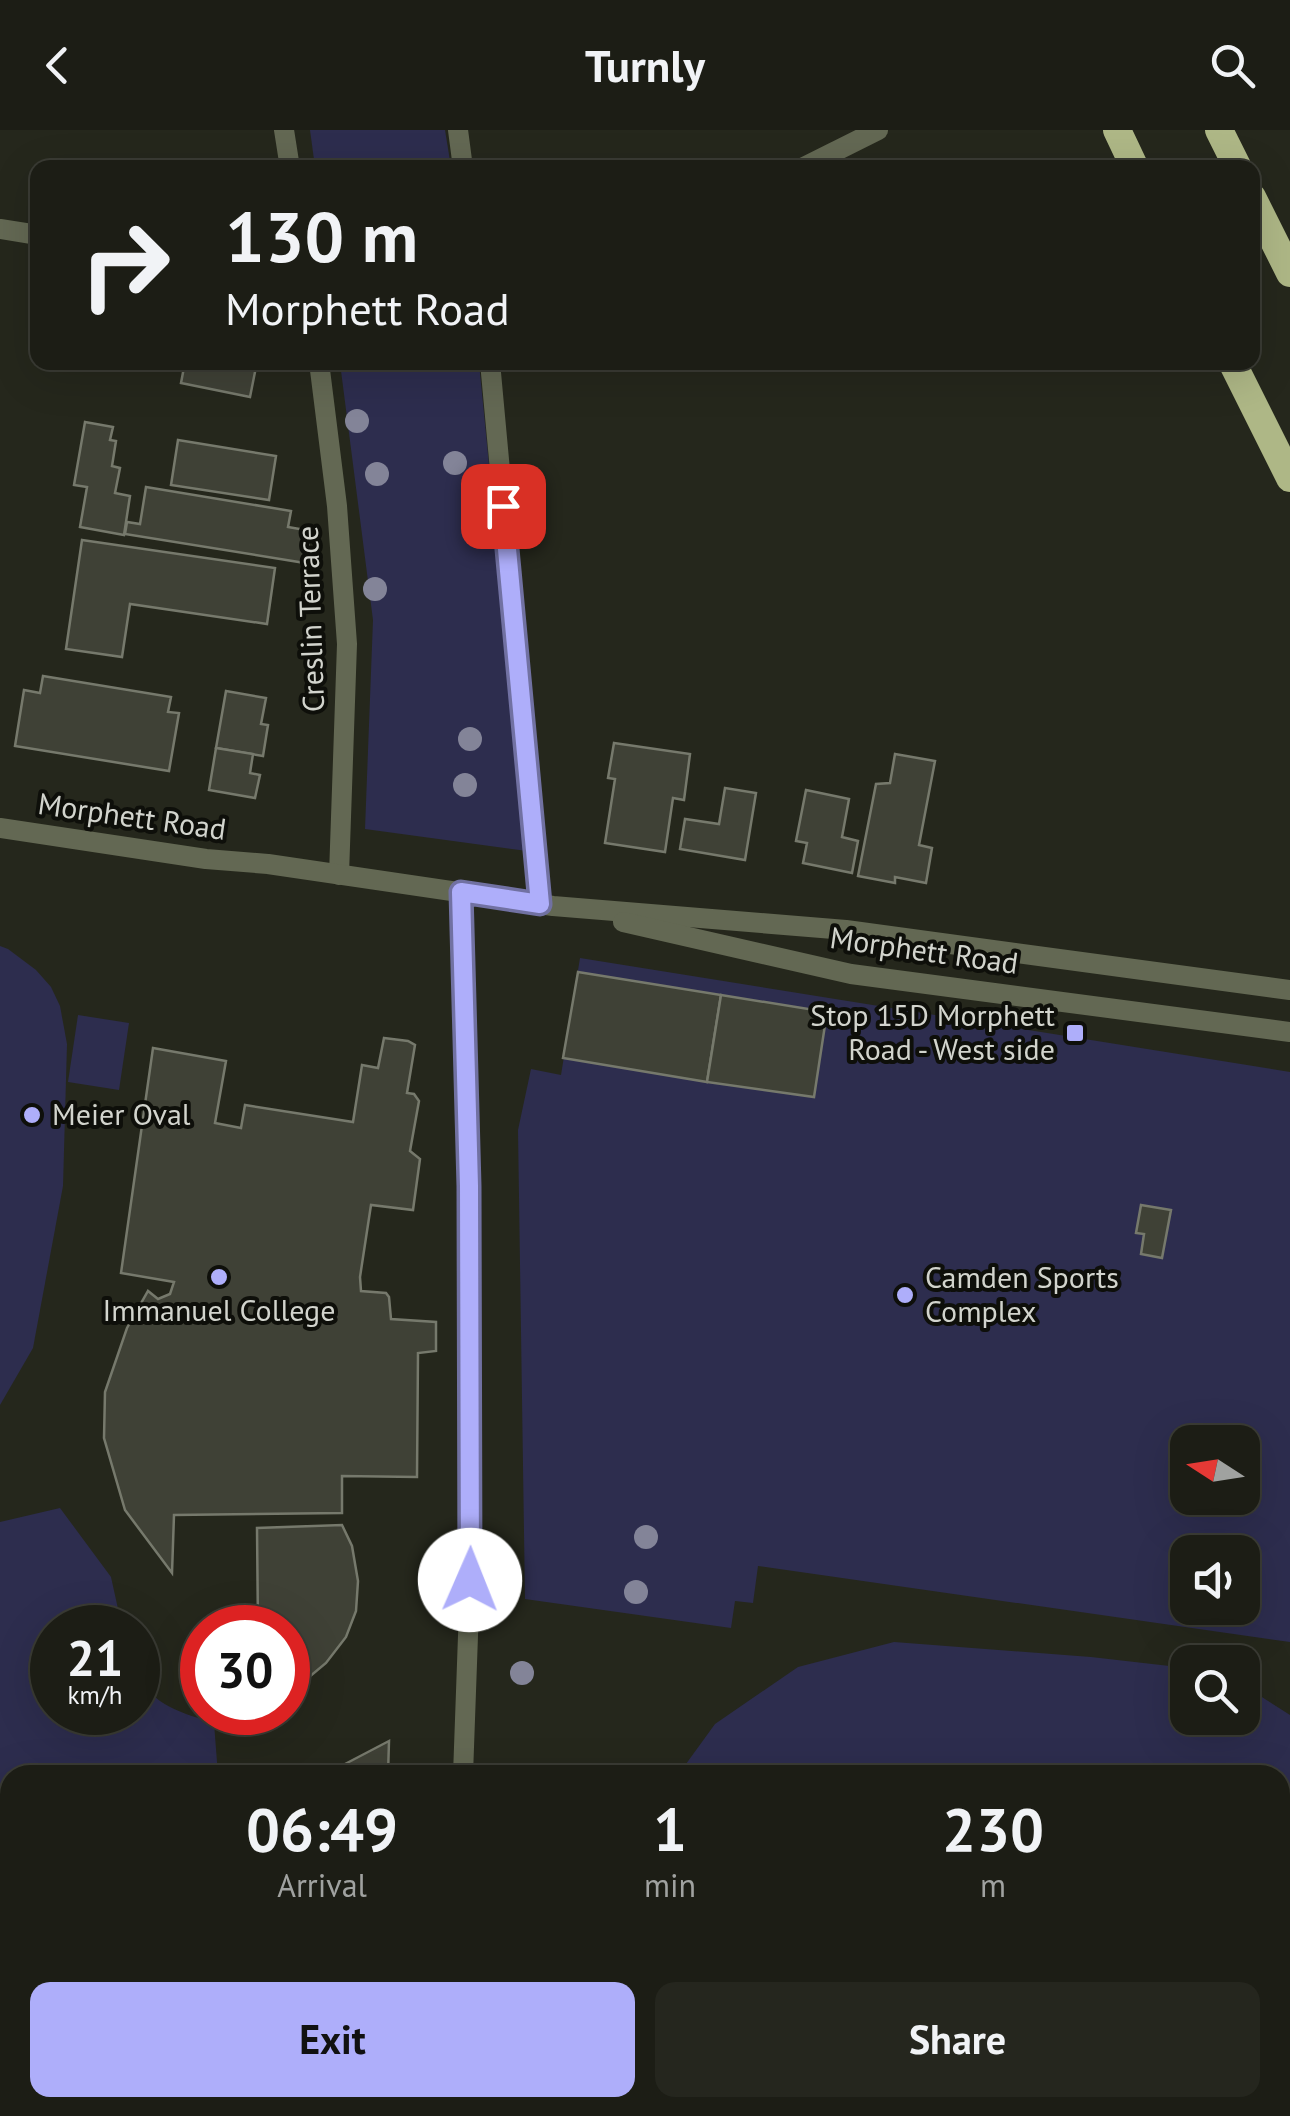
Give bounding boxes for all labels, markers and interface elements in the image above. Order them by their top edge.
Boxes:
text: Turnly [585,36,705,94]
icon: back [30,38,85,93]
icon: search [1205,38,1260,93]
text: 130 m [225,191,418,281]
icon: right [60,200,190,330]
text: Morphett Road [225,279,510,337]
pin [461,464,546,549]
icon: arrive [476,479,531,534]
street label: Creslin Terrace [287,525,332,713]
street label: Morphett Road [36,783,229,848]
street label: Morphett Road [828,917,1021,982]
place label: Stop 15D Morphett Road - West side [810,995,1055,1068]
marker: Stop 15D Morphett Road - West side [1064,1022,1086,1044]
place label: Meier Oval [52,1094,191,1133]
marker: Meier Oval [21,1104,43,1126]
place label: Camden Sports Complex [925,1257,1119,1330]
marker: Immanuel College [208,1266,230,1288]
marker: Camden Sports Complex [894,1284,916,1306]
place label: Immanuel College [103,1290,335,1329]
north arrow [1170,1425,1260,1515]
map controls [1170,1425,1260,1735]
position arrow [418,1528,522,1632]
button: sound [1170,1535,1260,1625]
speed limit sign: 30 [180,1605,310,1735]
text: 21 [67,1625,123,1690]
button: search [1170,1645,1260,1735]
text: km/h [68,1679,122,1711]
text: 06:49 [246,1790,398,1868]
text: 1 [653,1790,687,1868]
text: 230 [942,1790,1044,1868]
text: Arrival [277,1864,367,1906]
text: min [644,1864,696,1906]
text: m [980,1864,1006,1906]
button: Exit [30,1982,635,2097]
button: Share [655,1982,1260,2097]

